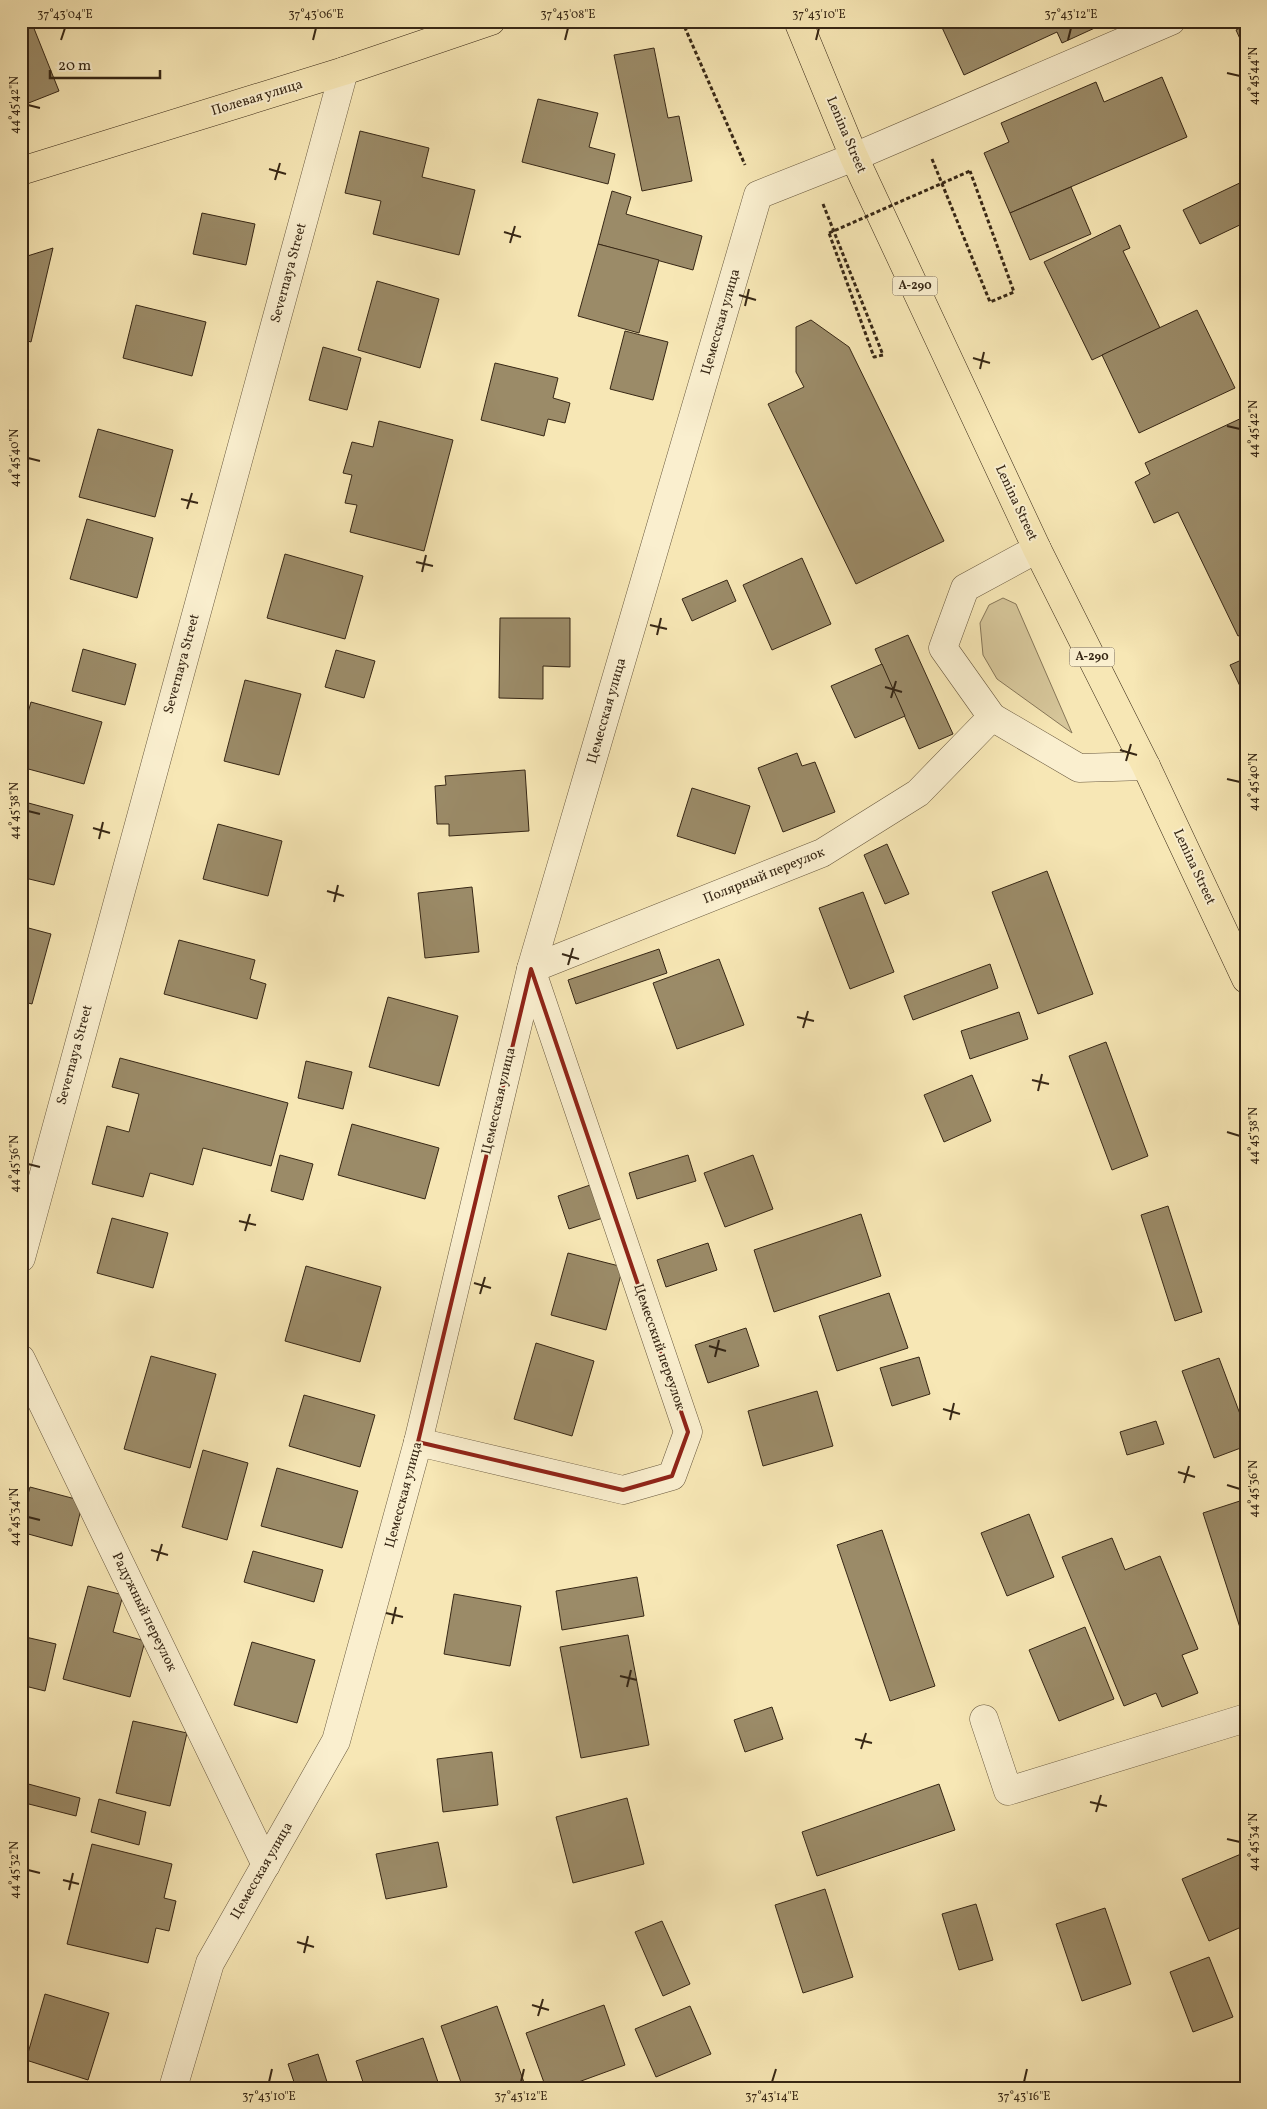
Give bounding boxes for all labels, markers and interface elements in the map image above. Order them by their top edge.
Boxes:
text: 37°43'04"E [37,7,93,23]
text: 37°43'06"E [288,7,344,23]
text: 37°43'08"E [540,7,596,23]
text: 37°43'10"E [792,7,846,23]
text: 37°43'12"E [1045,7,1097,23]
text: 44°45'44"N [1246,47,1262,105]
scale bar [50,48,160,80]
text: 20 m [58,56,91,77]
street label: Полевая улица [209,75,305,121]
text: 44°45'42"N [7,76,23,134]
street label: Lenina Street [821,94,871,176]
street label: Severnaya Street [267,221,312,325]
street label: Цемесская улица [697,267,745,377]
road number: А-290 [892,276,938,296]
text: 44°45'42"N [1246,400,1262,458]
text: 44°45'40"N [7,429,23,487]
street label: Lenina Street [990,462,1042,544]
street label: Severnaya Street [160,612,205,716]
road number: А-290 [1070,648,1114,666]
street label: Цемесская улица [583,656,631,766]
text: 44°45'40"N [1246,753,1262,811]
text: 44°45'38"N [7,782,23,840]
street label: Lenina Street [1168,826,1220,908]
street label: Полярный переулок [700,843,828,909]
street label: Severnaya Street [53,1003,98,1107]
street label: Цемесская улица [477,1045,521,1156]
text: 44°45'38"N [1246,1107,1262,1165]
text: 44°45'36"N [7,1135,23,1193]
street label: Цемесский переулок [628,1281,690,1413]
street label: Цемесская улица [381,1440,427,1550]
text: 44°45'36"N [1246,1460,1262,1518]
text: 44°45'34"N [7,1488,23,1546]
street label: Радужный переулок [107,1549,181,1675]
text: 44°45'34"N [1246,1813,1262,1871]
street label: Цемесская улица [226,1819,298,1923]
text: 44°45'32"N [7,1841,23,1899]
text: 37°43'10"E [242,2089,296,2105]
text: 37°43'12"E [495,2089,547,2105]
text: 37°43'14"E [745,2089,799,2105]
text: 37°43'16"E [998,2089,1050,2105]

